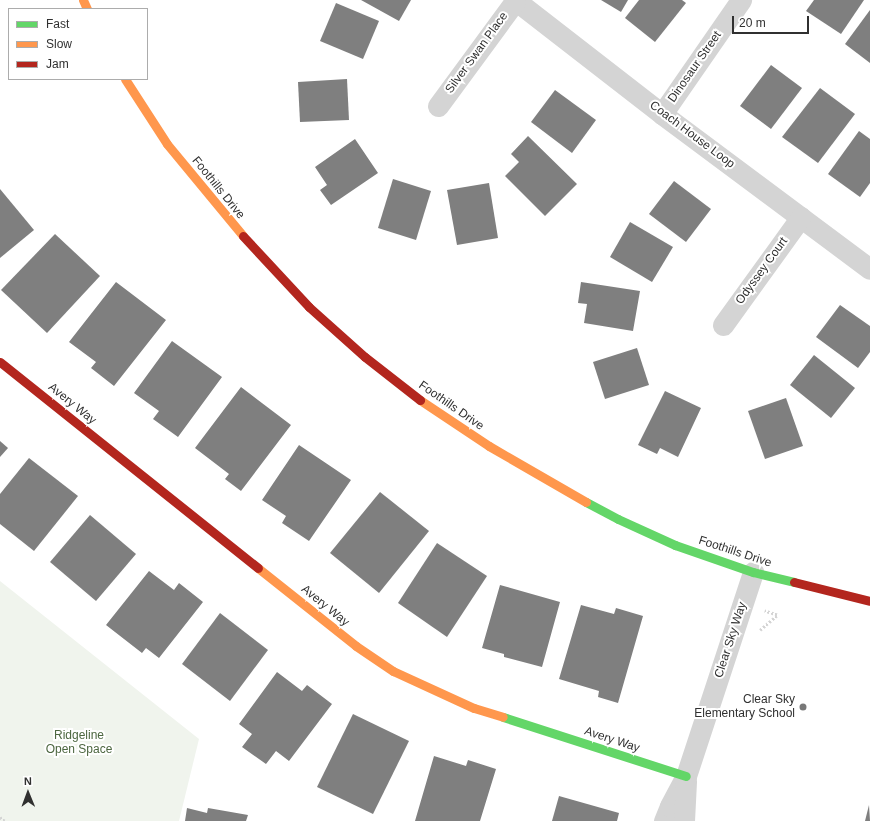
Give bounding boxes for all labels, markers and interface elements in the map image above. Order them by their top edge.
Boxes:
legend [8,8,148,80]
scale bar [734,8,811,34]
street label: Silver Swan Place [443,10,511,96]
text: 20 m [739,16,766,30]
text: Fast [46,17,69,31]
street label: Dinosaur Street [665,29,725,105]
text: Slow [46,37,72,51]
text: Jam [46,57,69,71]
street label: Coach House Loop [647,98,737,172]
street label: Foothills Drive [188,154,248,222]
street label: Odyssey Court [733,235,791,307]
street label: Foothills Drive [416,378,486,434]
street label: Avery Way [45,380,99,428]
street label: Foothills Drive [697,533,773,571]
street label: Avery Way [298,582,352,630]
street label: Clear Sky Way [712,600,750,680]
place label: Clear Sky Elementary School [694,693,795,721]
marker: Clear Sky Elementary School [798,702,808,712]
street label: Avery Way [583,724,641,756]
park label: Ridgeline Open Space [46,729,112,757]
north arrow [8,773,48,813]
text: N [24,775,32,787]

